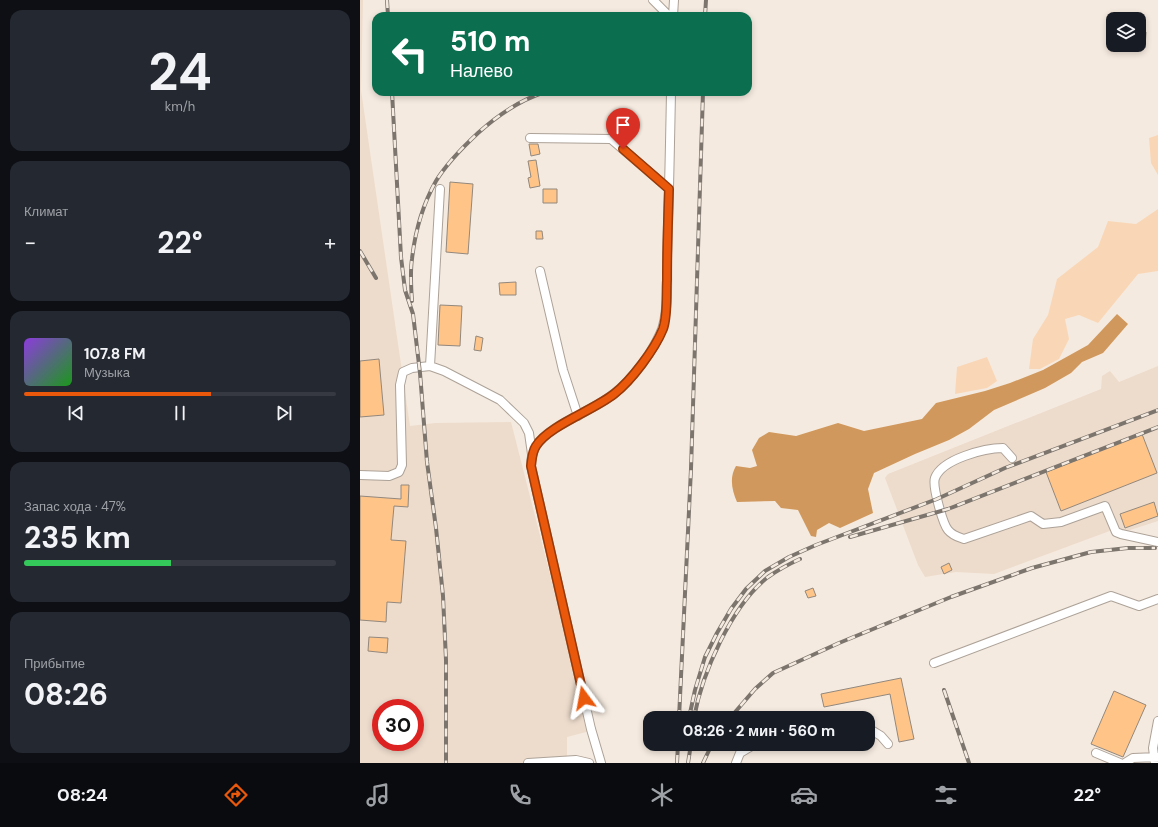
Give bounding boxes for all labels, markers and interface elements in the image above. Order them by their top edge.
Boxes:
map controls [1106,12,1146,52]
button: layers [1106,12,1146,52]
text: 510 m [450,23,530,60]
icon: left [384,28,436,80]
text: 24 [148,38,212,106]
text: Налево [450,59,513,83]
text: km/h [165,98,195,115]
pin [606,108,640,149]
icon: arrive [612,114,634,136]
text: Климат [24,203,68,220]
text: 22° [157,223,203,262]
text: − [24,228,36,257]
text: + [324,228,336,257]
text: 107.8 FM [84,344,146,364]
text: Музыка [84,364,130,381]
icon: previous [65,402,87,424]
icon: pause [169,402,191,424]
icon: next [273,402,295,424]
text: Запас хода · 47% [24,498,126,515]
text: 235 km [24,518,131,557]
text: Прибытие [24,655,85,672]
text: 08:26 [24,675,108,714]
position arrow [563,677,605,719]
speed limit sign: 30 [372,699,424,751]
text: 08:26 · 2 мин · 560 m [683,721,835,741]
icon: directions [222,781,250,809]
icon: music [364,781,392,809]
icon: phone [506,781,534,809]
icon: climate [648,781,676,809]
icon: car [790,781,818,809]
icon: filters [932,781,960,809]
text: 08:24 [57,783,108,807]
text: 22° [1074,783,1101,807]

